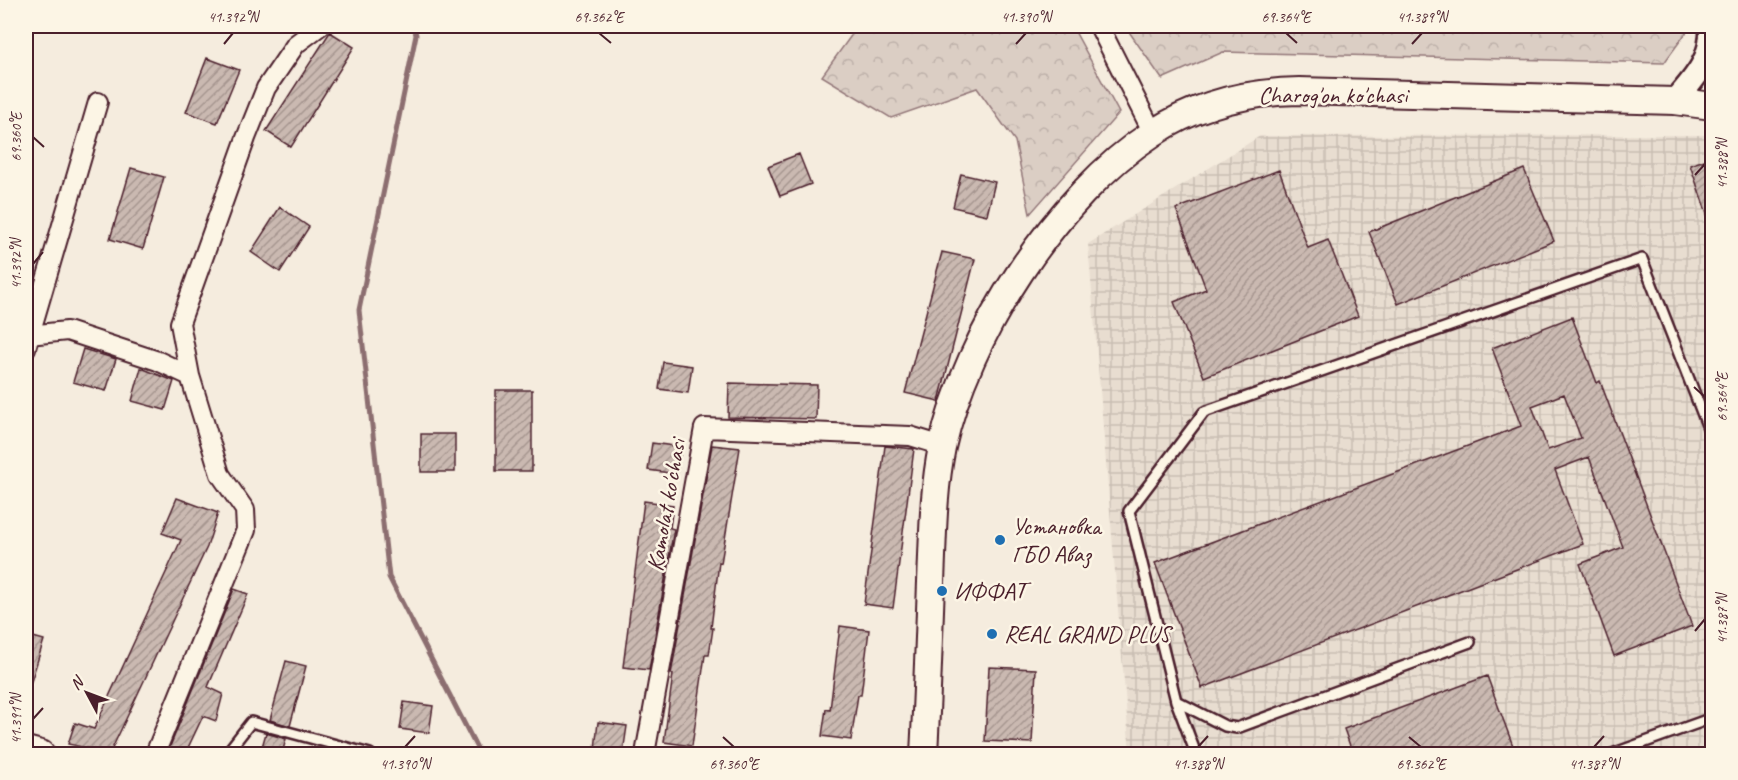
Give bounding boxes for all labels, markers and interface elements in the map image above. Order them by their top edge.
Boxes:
text: 41.392°N [208,8,261,27]
text: 69.362°E [575,8,626,27]
text: 41.390°N [1001,8,1054,27]
text: 69.364°E [1262,8,1313,27]
text: 41.389°N [1397,8,1450,27]
street label: Charog'on ko'chasi [1258,80,1410,110]
text: 69.360°E [7,110,26,161]
text: 41.388°N [1713,136,1732,189]
text: 41.392°N [7,236,26,289]
text: 69.364°E [1713,370,1732,421]
street label: Kamolat ko'chasi [640,434,693,574]
place label: Установка ГБО Аваз [1012,511,1103,569]
marker: Установка ГБО Аваз [993,533,1007,547]
place label: ИФФАТ [954,576,1032,606]
marker: ИФФАТ [935,584,949,598]
text: 41.387°N [1713,591,1732,644]
place label: REAL GRAND PLUS [1004,619,1174,649]
marker: REAL GRAND PLUS [985,627,999,641]
north arrow [57,663,117,723]
text: N [66,671,89,694]
text: 41.391°N [7,691,26,744]
text: 41.390°N [380,755,433,774]
text: 69.360°E [710,755,761,774]
text: 41.388°N [1173,755,1226,774]
text: 69.362°E [1397,755,1448,774]
text: 41.387°N [1569,755,1622,774]

